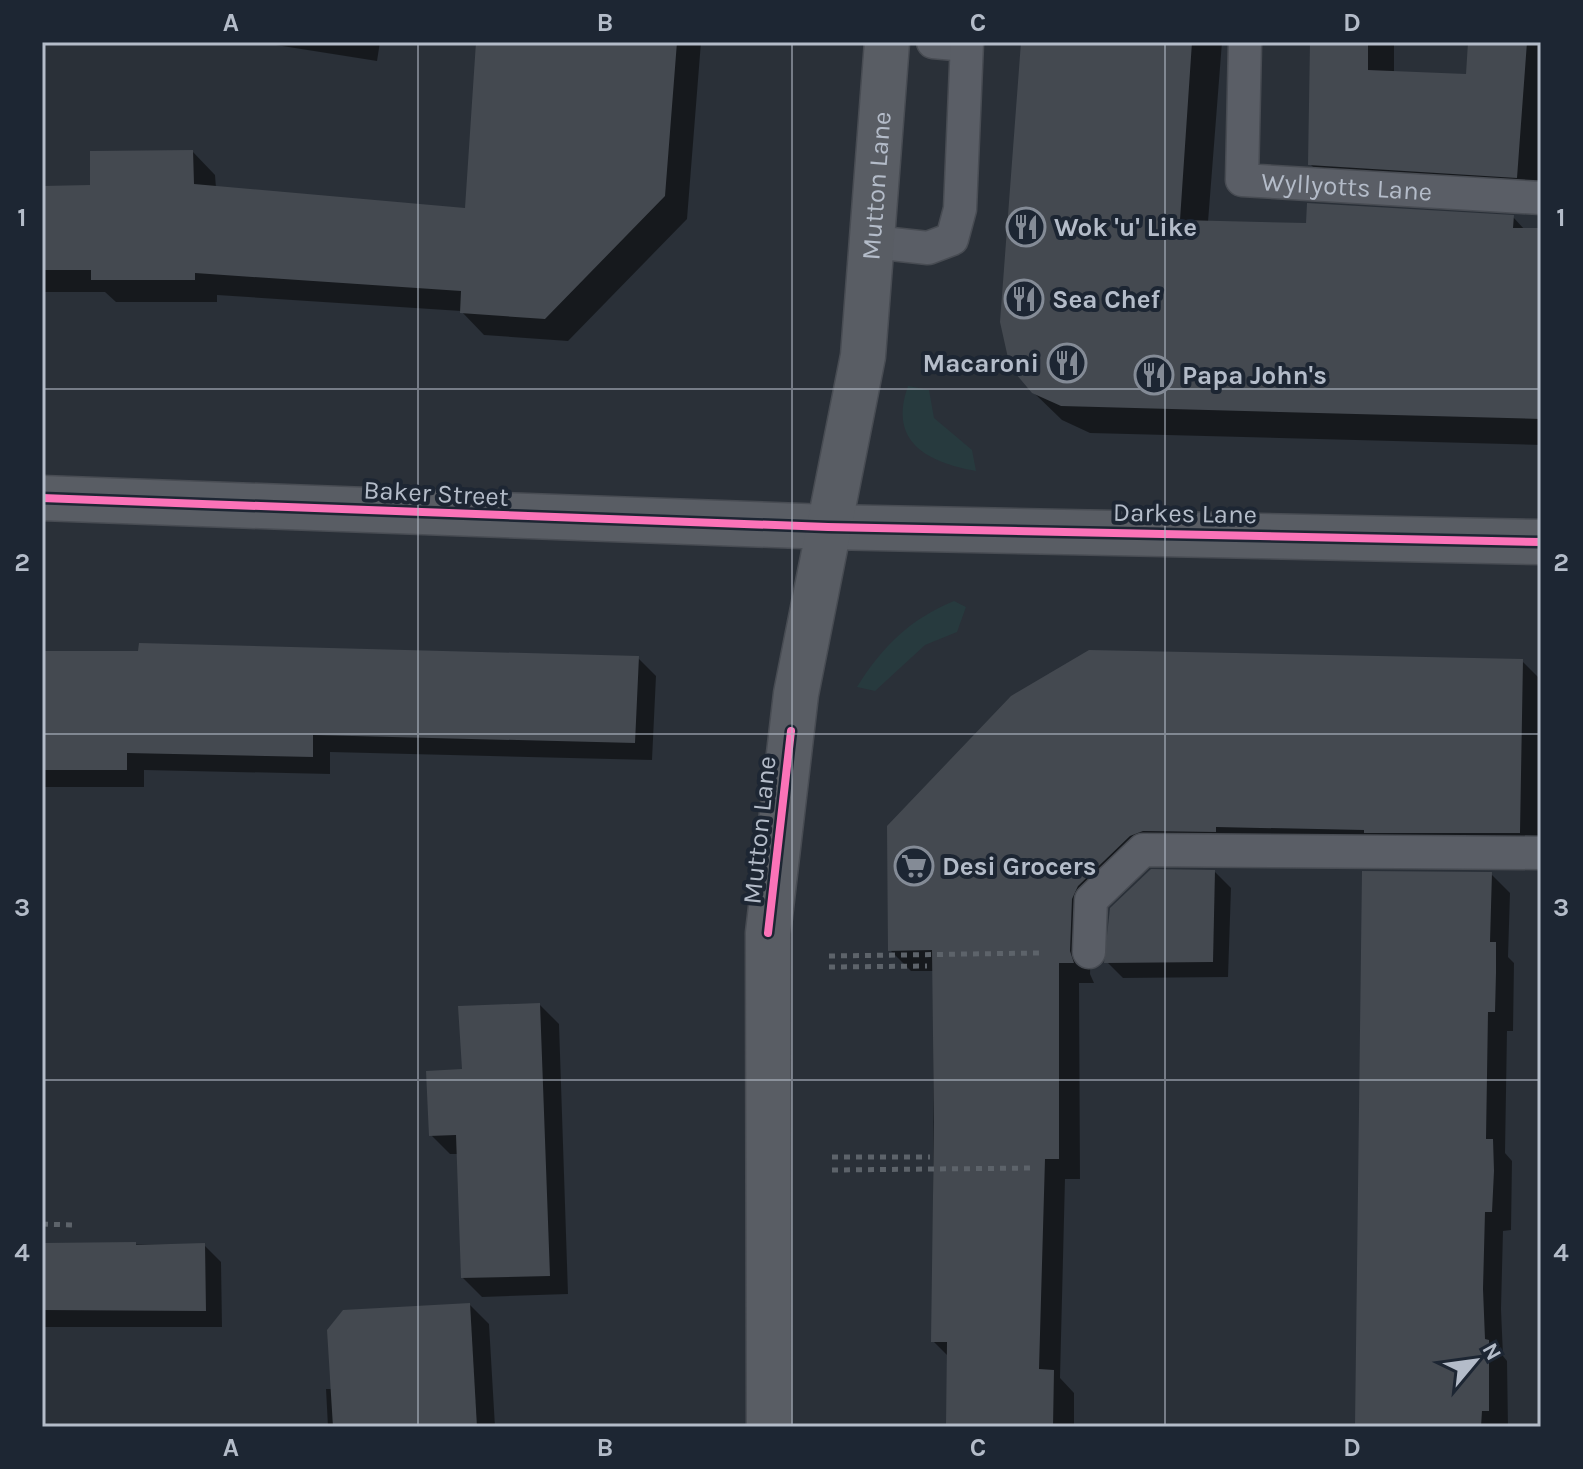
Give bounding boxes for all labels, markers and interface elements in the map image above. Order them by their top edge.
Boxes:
text: A [223,7,239,38]
text: B [597,7,613,38]
text: C [970,7,986,38]
text: D [1343,7,1361,38]
street label: Mutton Lane [855,110,898,261]
street label: Wyllyotts Lane [1260,166,1433,207]
text: 1 [17,202,27,233]
text: 1 [1556,202,1566,233]
restaurant icon: Wok 'u' Like [1005,206,1047,248]
place label: Wok 'u' Like [1054,212,1197,243]
restaurant icon: Sea Chef [1003,278,1045,320]
place label: Sea Chef [1052,284,1161,315]
restaurant icon: Macaroni [1046,342,1088,384]
place label: Macaroni [922,348,1039,379]
restaurant icon: Papa John's [1133,354,1175,396]
place label: Papa John's [1182,360,1327,391]
street label: Baker Street [363,474,510,513]
street label: Darkes Lane [1113,497,1257,530]
text: 2 [14,547,30,578]
text: 2 [1553,547,1569,578]
street label: Mutton Lane [736,754,783,906]
supermarket icon: Desi Grocers [893,845,935,887]
place label: Desi Grocers [942,851,1096,882]
text: 3 [14,892,30,923]
text: 3 [1553,892,1569,923]
text: 4 [14,1237,30,1268]
text: 4 [1553,1237,1569,1268]
north arrow [1435,1321,1515,1401]
text: N [1476,1339,1507,1365]
text: A [223,1432,239,1463]
text: B [597,1432,613,1463]
text: C [970,1432,986,1463]
text: D [1343,1432,1361,1463]

